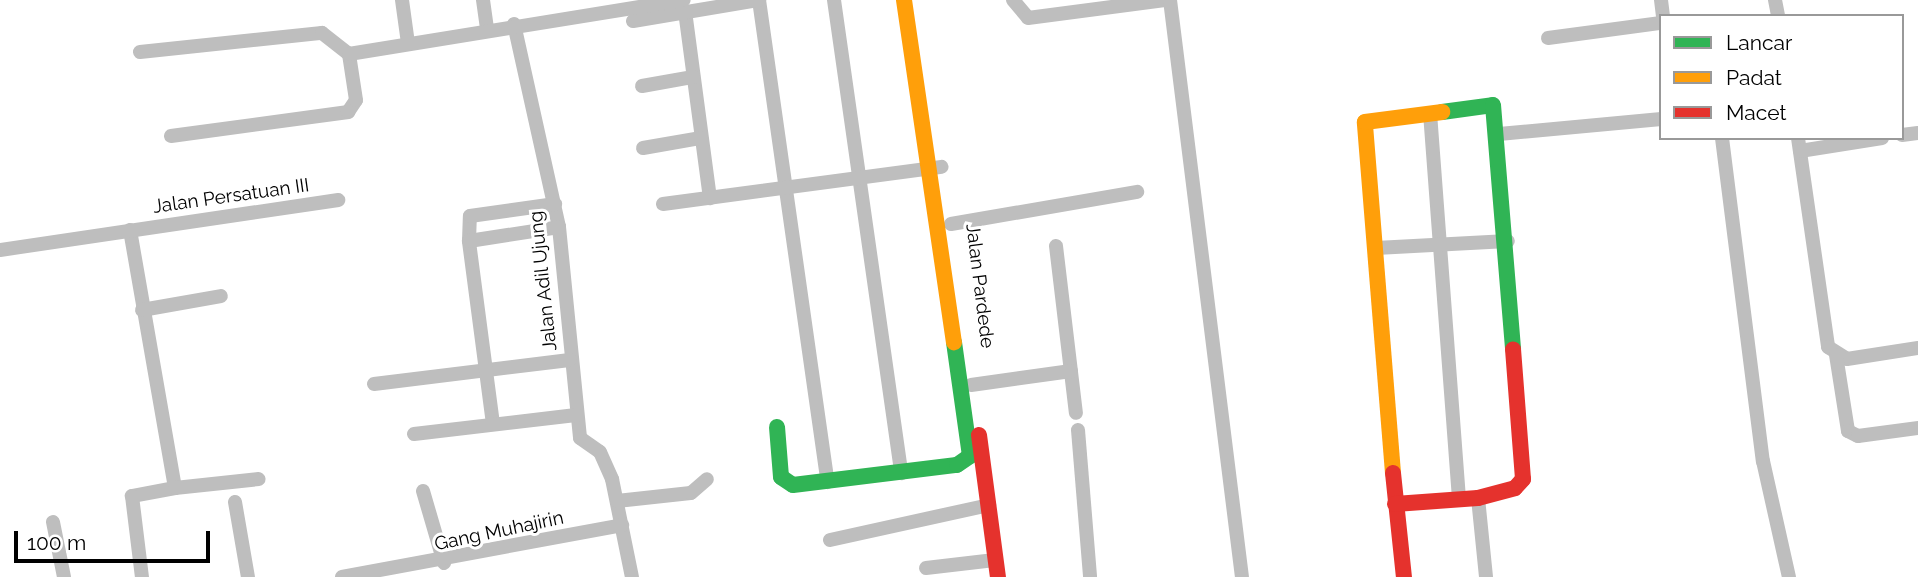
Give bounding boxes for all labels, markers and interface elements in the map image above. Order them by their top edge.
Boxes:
legend [1659,14,1904,140]
text: Lancar [1726,30,1792,55]
text: Padat [1726,65,1782,90]
text: Macet [1726,100,1786,125]
street label: Jalan Persatuan III [151,174,311,218]
street label: Jalan Adil Ujung [524,209,562,353]
street label: Jalan Pardede [961,222,999,350]
street label: Gang Muhajirin [432,506,566,556]
scale bar [18,518,214,562]
text: 100 m [27,530,86,555]

